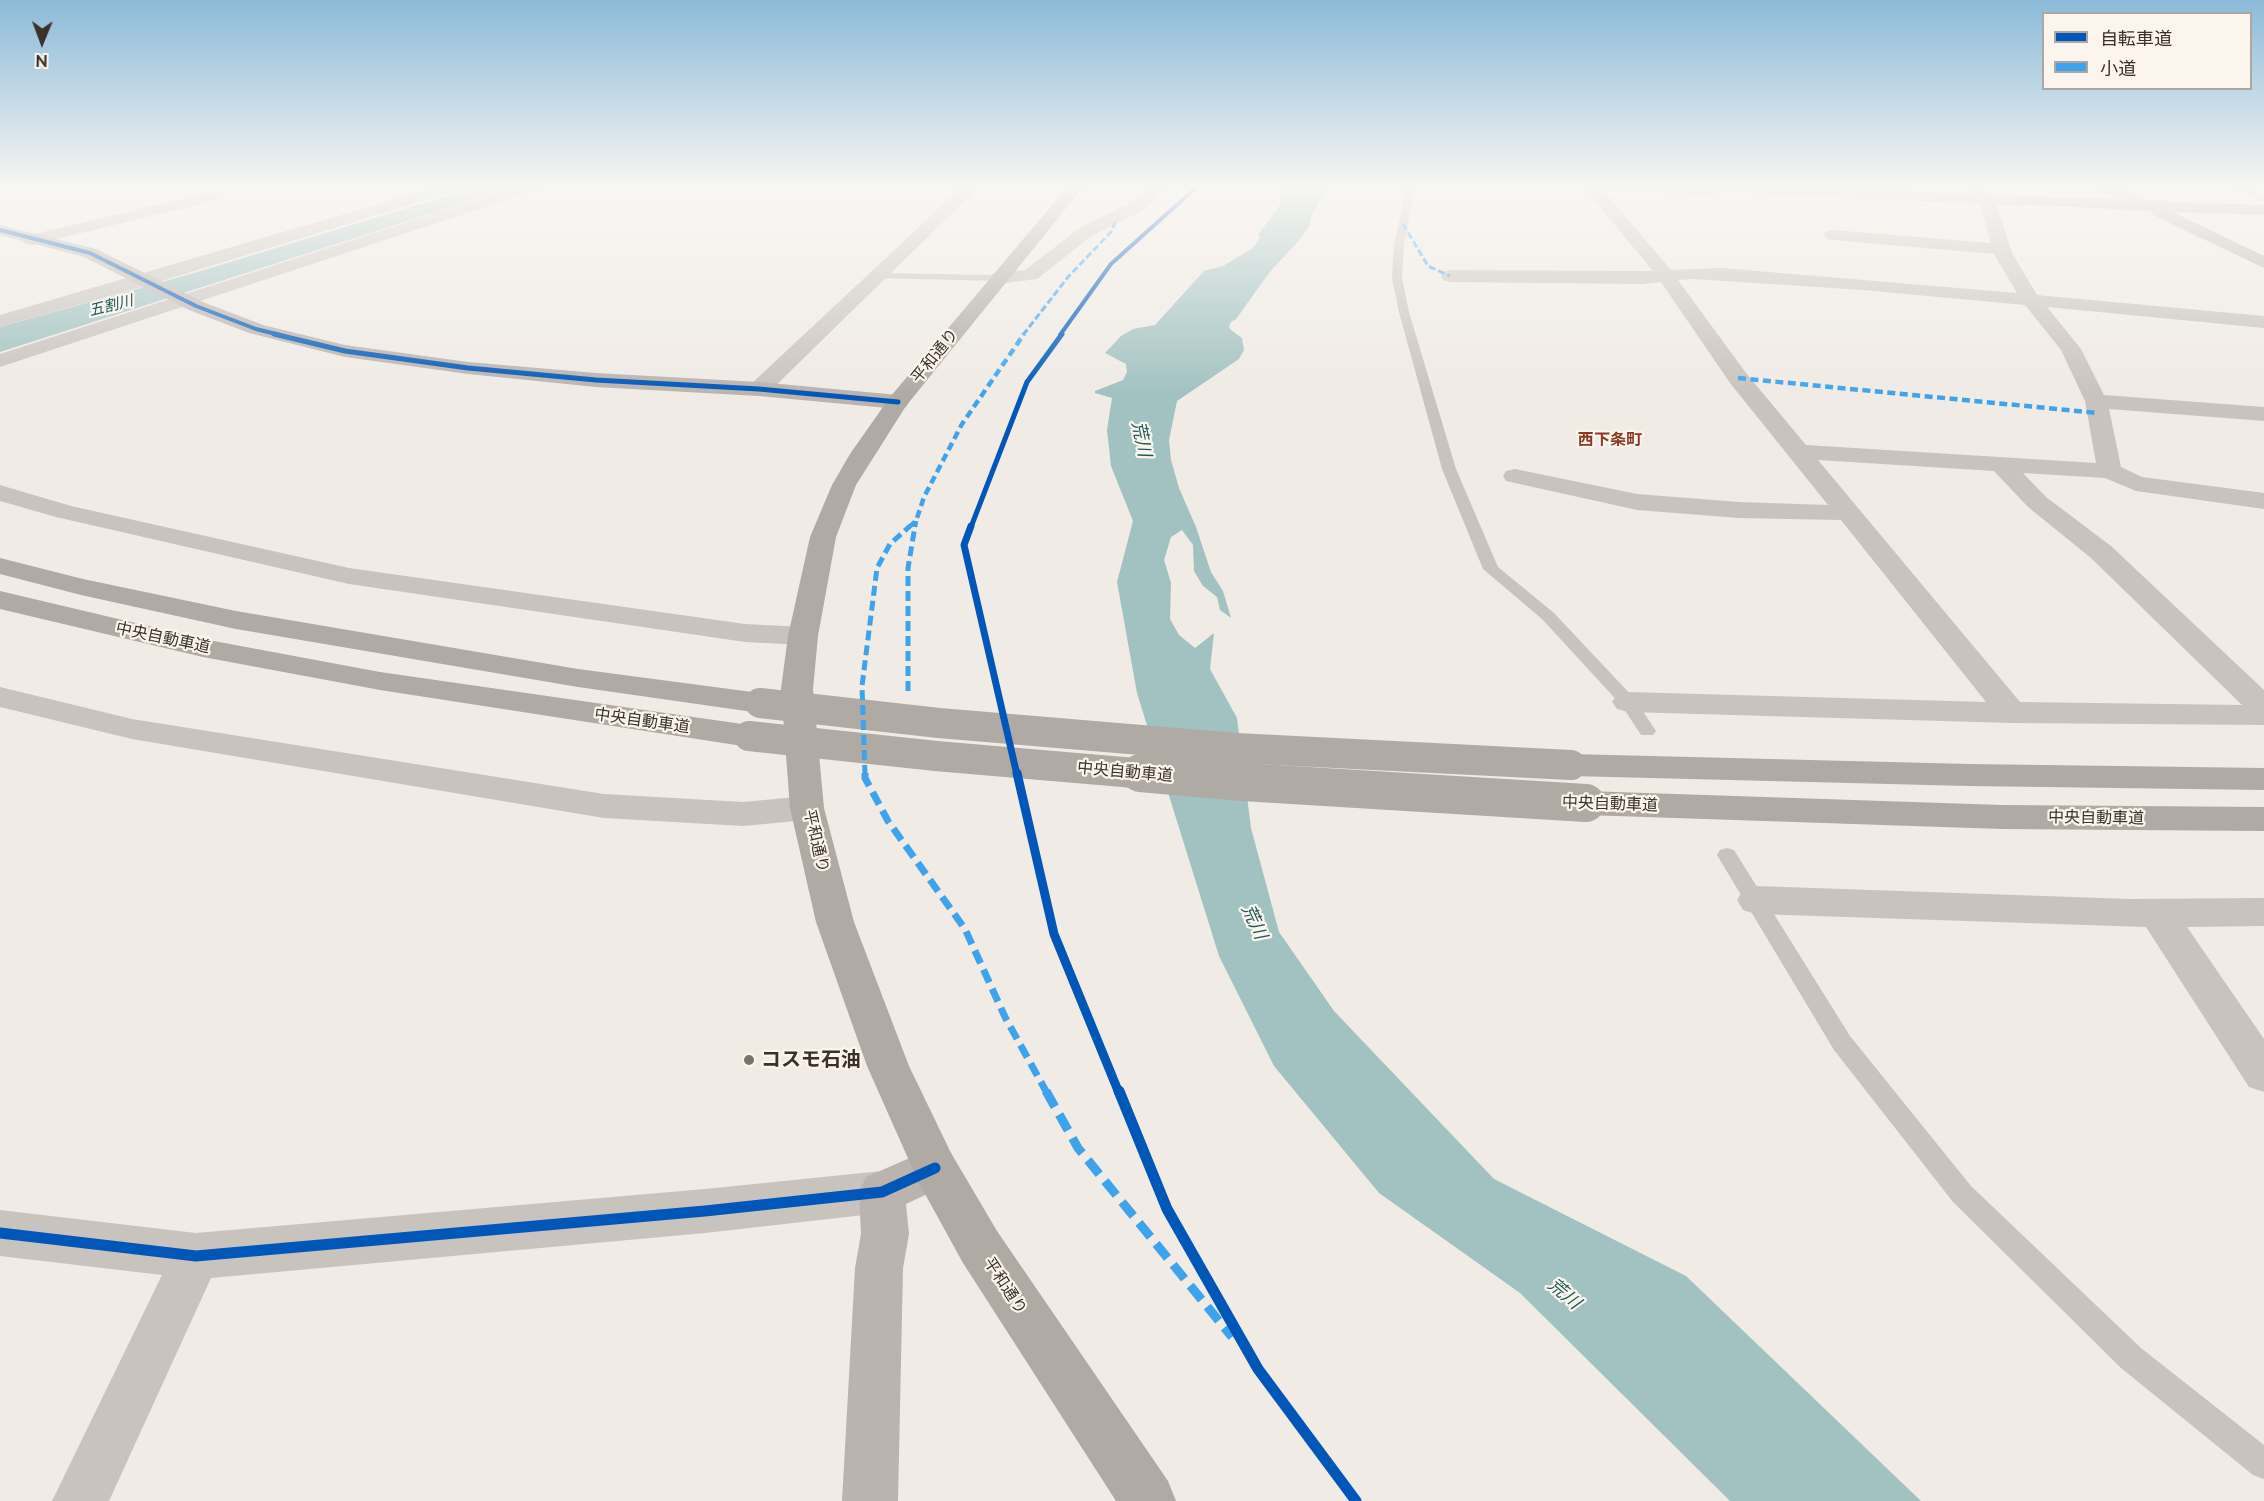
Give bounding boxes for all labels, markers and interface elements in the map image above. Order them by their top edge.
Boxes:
north arrow [12,12,72,72]
legend [2042,12,2252,90]
text: 自転車道 [2100,28,2172,49]
text: N [35,51,48,70]
text: 小道 [2100,58,2136,79]
water label: 五割川 [87,292,135,320]
street label: 平和通り [907,325,963,387]
water label: 荒川 [1127,419,1155,459]
district label: 西下条町 [1578,430,1642,450]
street label: 中央自動車道 [114,619,212,657]
street label: 中央自動車道 [593,705,691,737]
street label: 中央自動車道 [1076,758,1174,786]
street label: 中央自動車道 [1562,793,1658,815]
street label: 平和通り [799,808,833,874]
street label: 中央自動車道 [2048,808,2144,828]
water label: 荒川 [1237,901,1271,943]
place label: コスモ石油 [761,1048,861,1072]
marker: コスモ石油 [742,1053,756,1067]
street label: 平和通り [980,1254,1030,1318]
water label: 荒川 [1543,1274,1585,1314]

